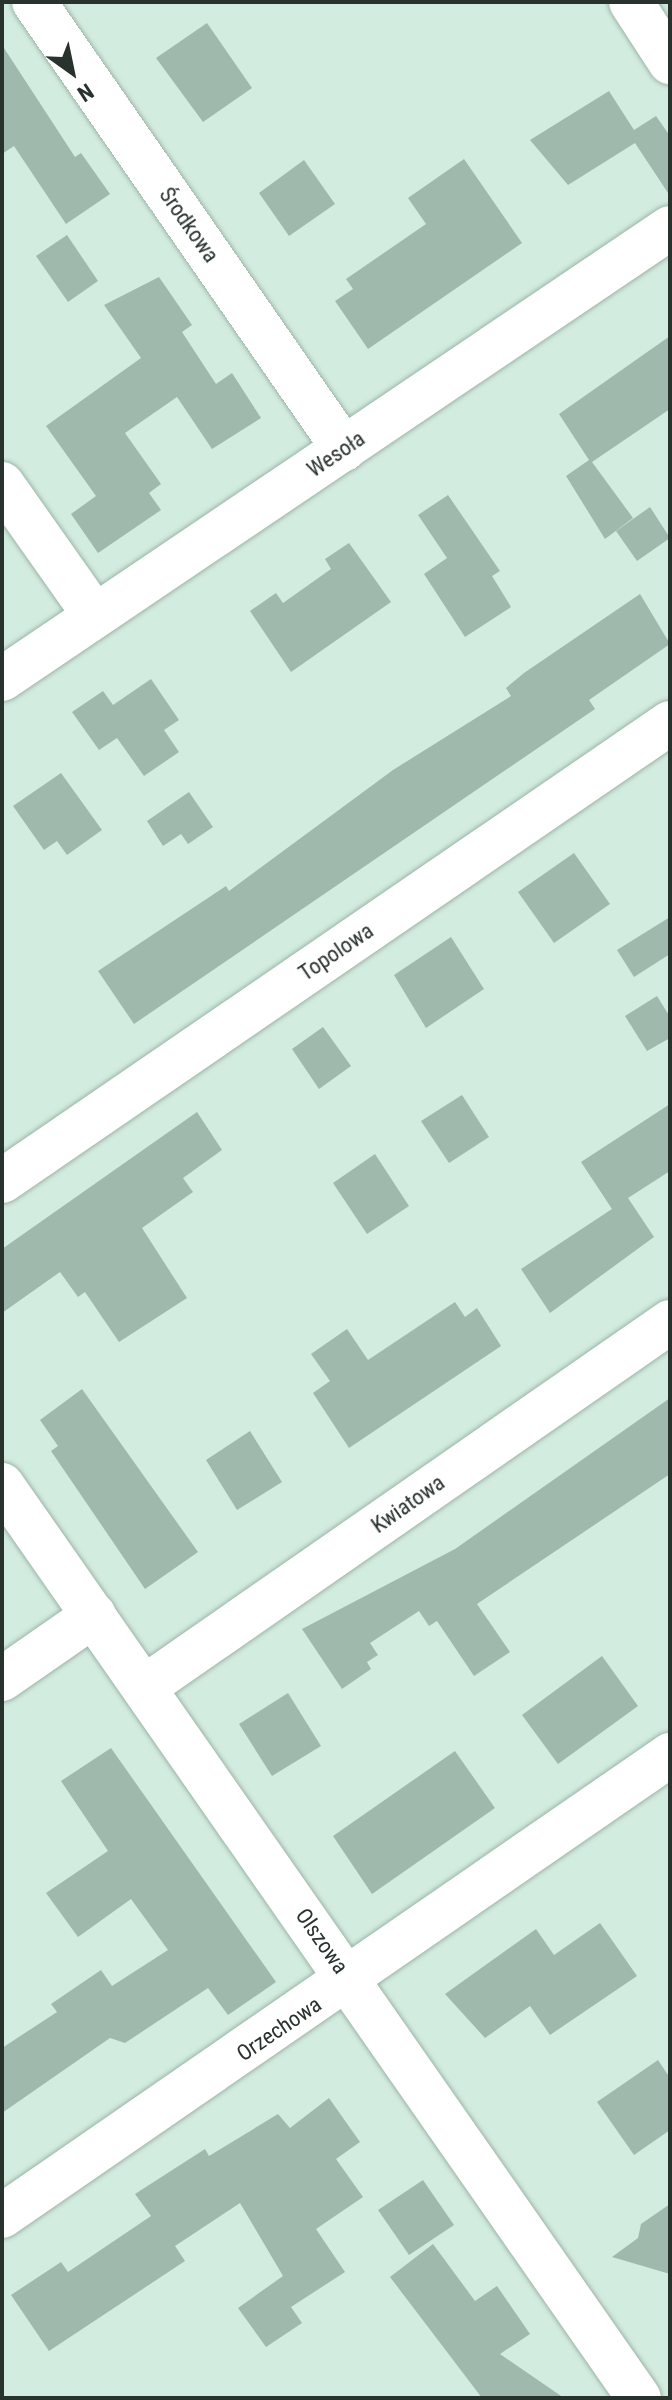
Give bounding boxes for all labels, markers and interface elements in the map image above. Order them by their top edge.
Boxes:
north arrow [32,32,112,112]
text: N [73,78,98,107]
street label: Środkowa [154,182,224,268]
street label: Wesoła [302,425,370,483]
street label: Topolowa [294,918,378,986]
street label: Kwiatowa [366,1469,450,1539]
street label: Olszowa [290,1903,354,1979]
street label: Orzechowa [232,1991,326,2067]

